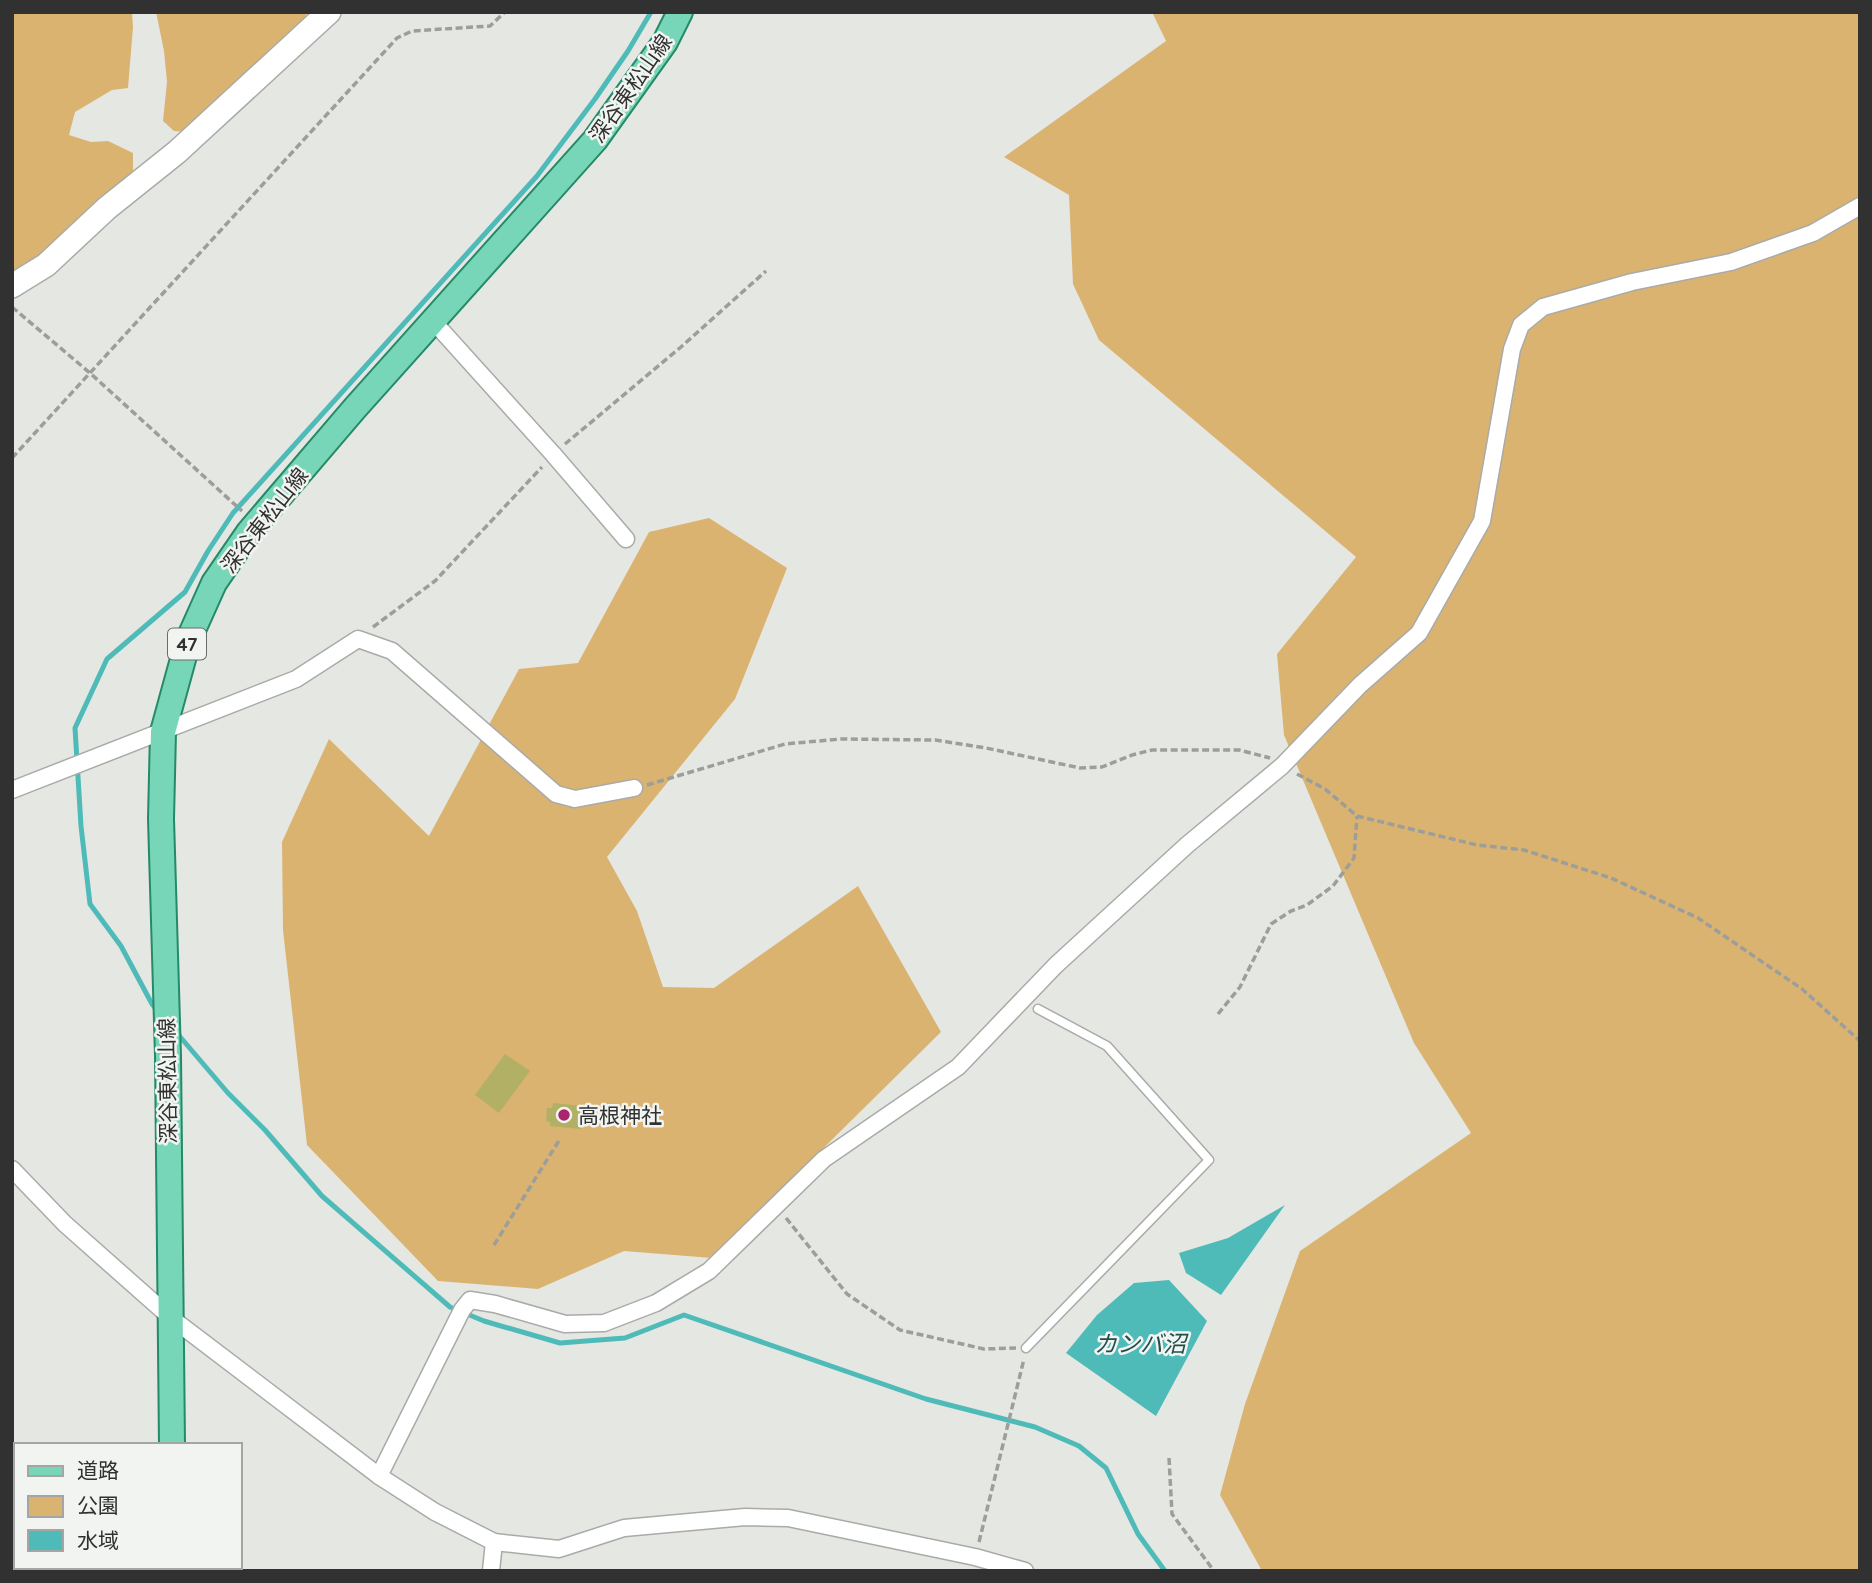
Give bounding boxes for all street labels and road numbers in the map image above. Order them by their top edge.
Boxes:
street label: 深谷東松山線 [583,29,677,147]
street label: 深谷東松山線 [215,462,313,578]
road number: 47 [168,628,206,660]
street label: 深谷東松山線 [153,1018,181,1144]

